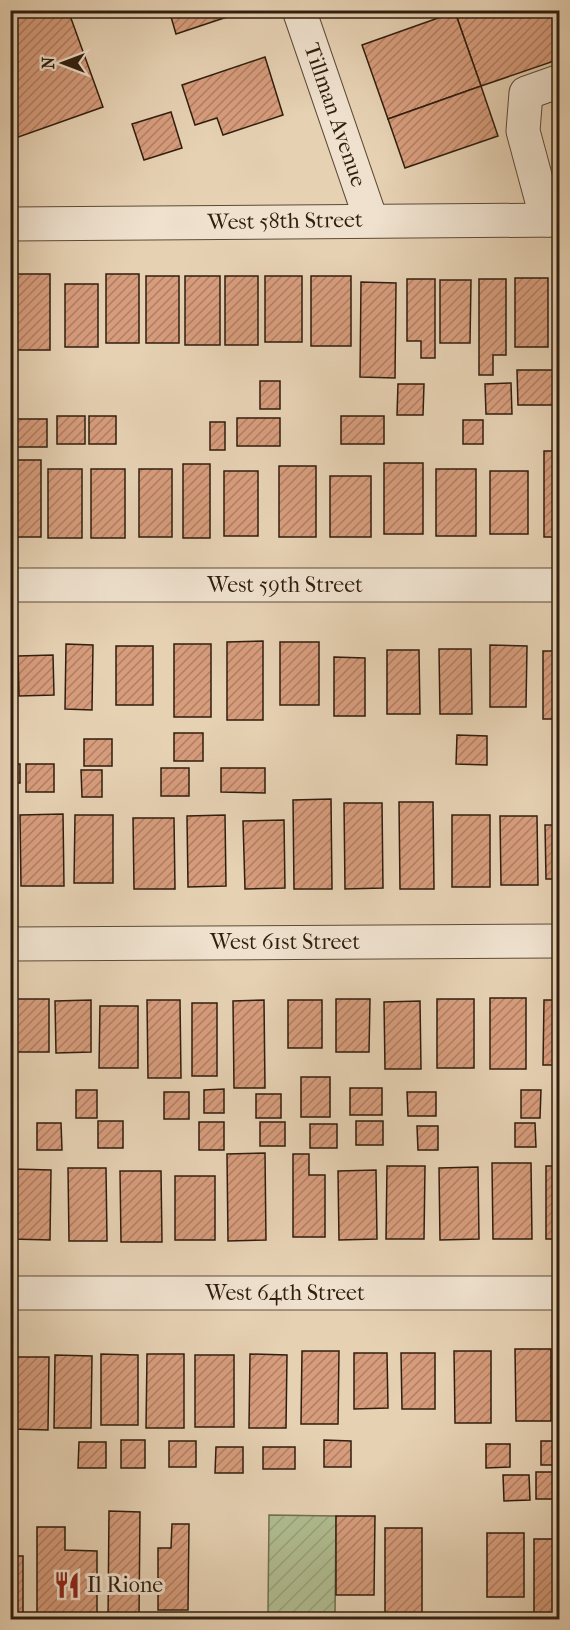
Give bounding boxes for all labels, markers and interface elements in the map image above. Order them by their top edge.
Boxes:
north arrow [33,33,93,93]
street label: Tillman Avenue [298,40,372,190]
text: N [39,56,58,69]
street label: West 58th Street [206,207,363,235]
street label: West 59th Street [206,572,363,598]
street label: West 61st Street [209,929,360,955]
street label: West 64th Street [204,1280,365,1306]
restaurant icon: Il Rione [52,1570,82,1600]
place label: Il Rione [87,1572,163,1598]

